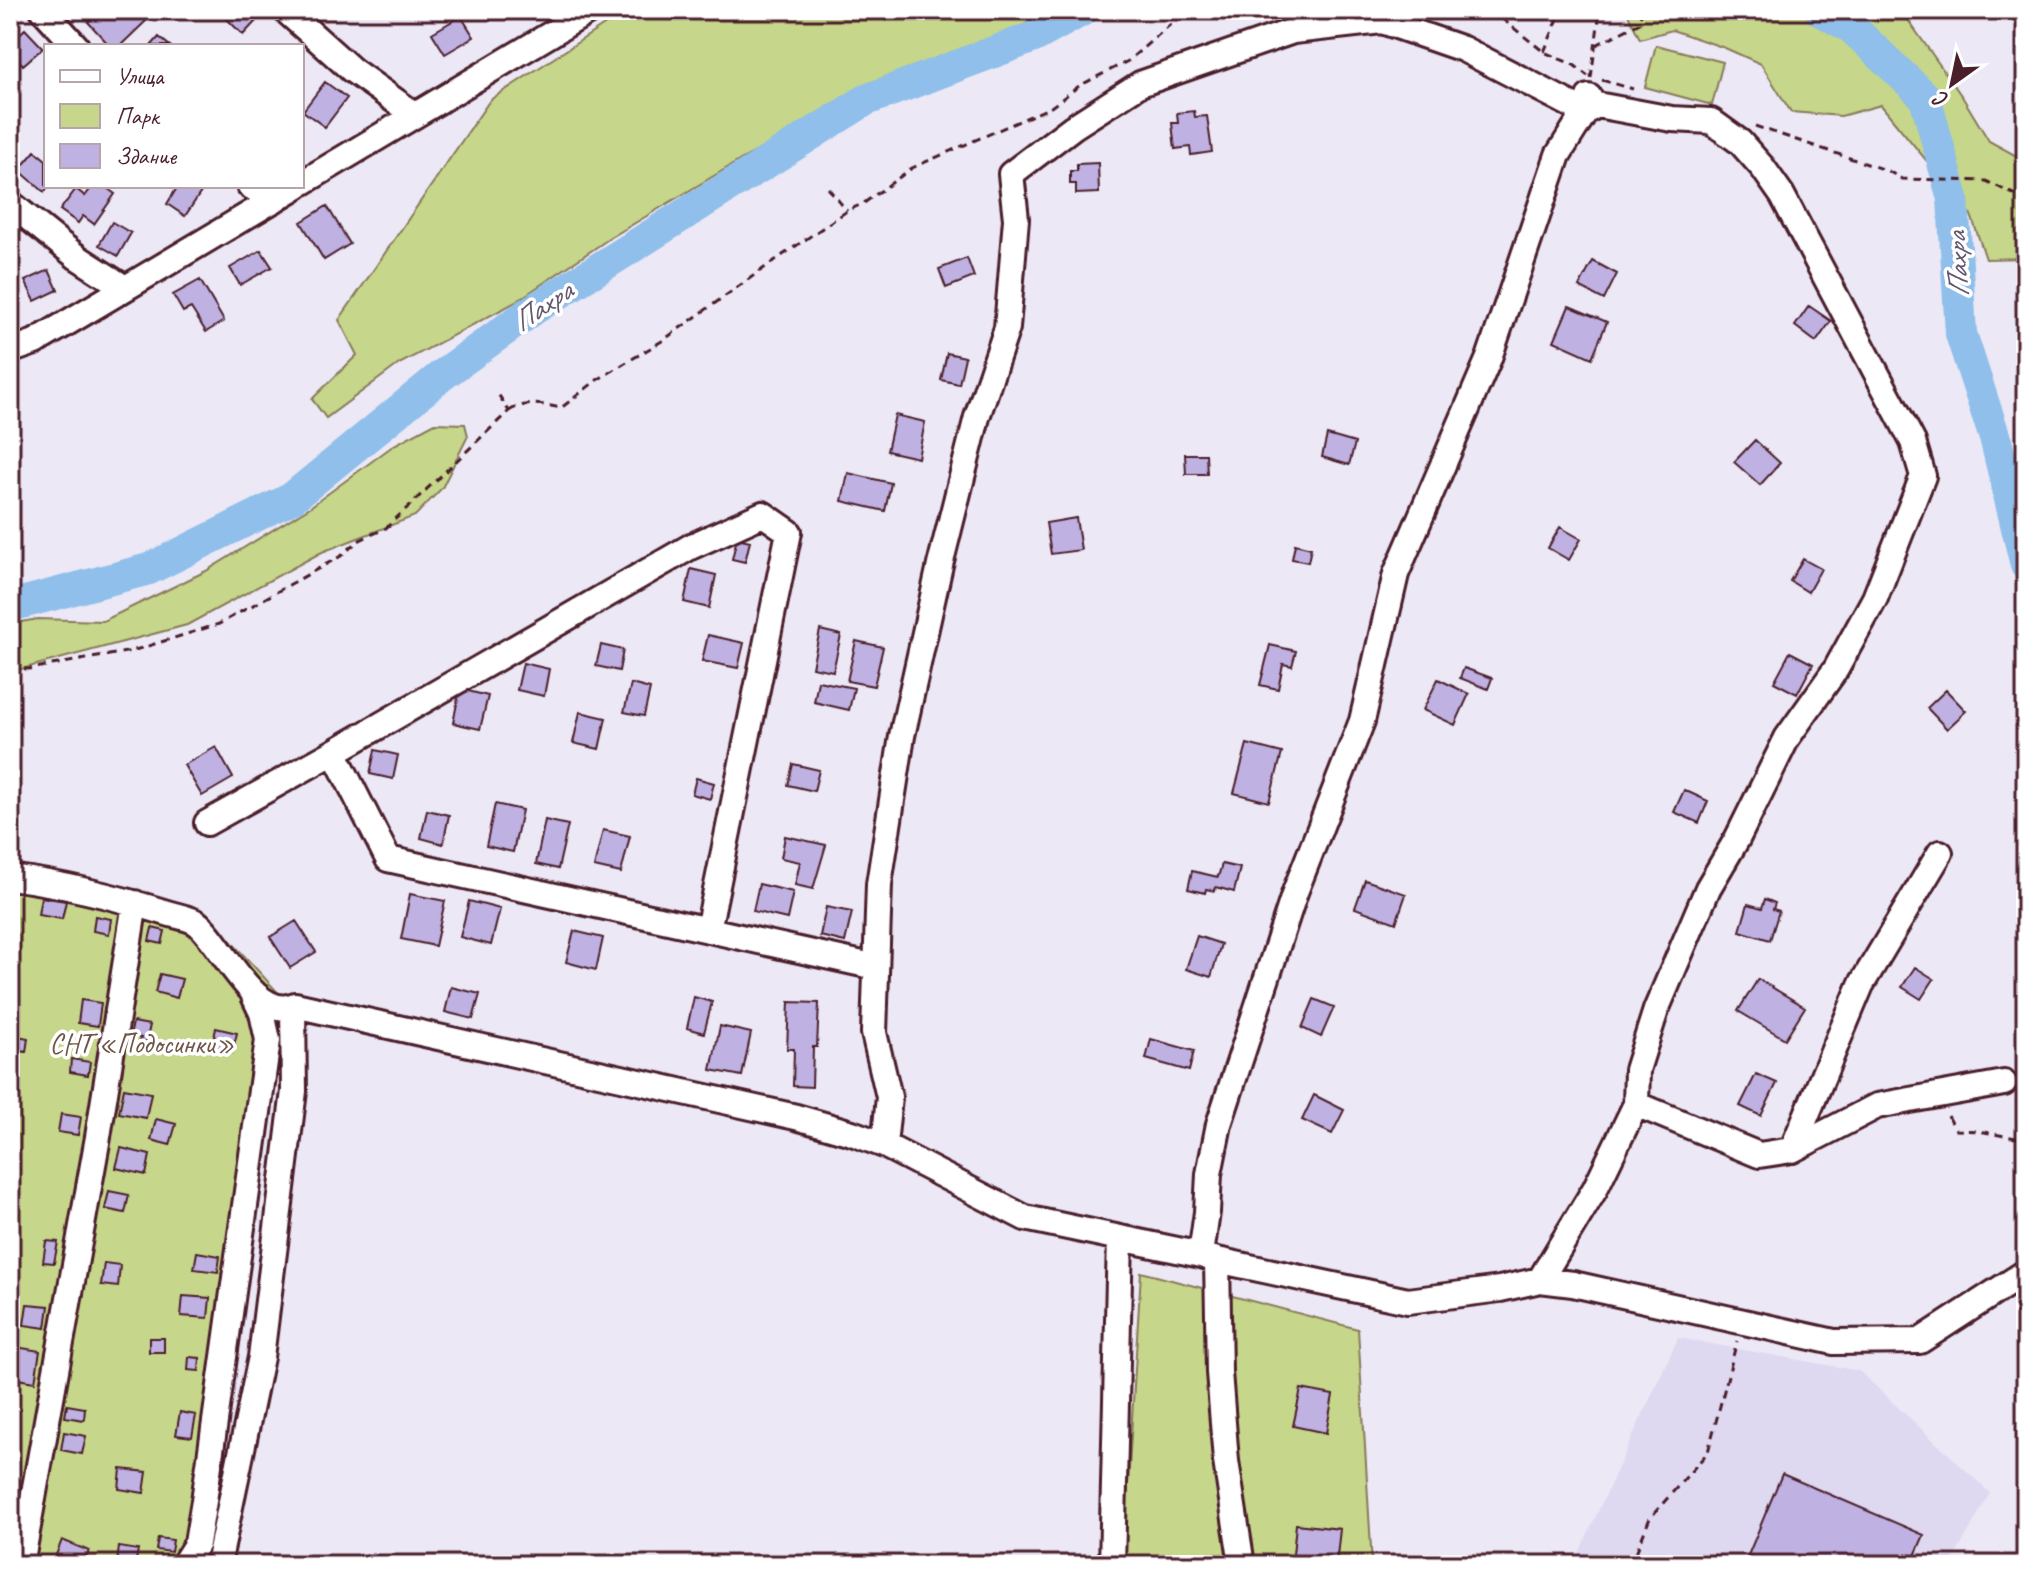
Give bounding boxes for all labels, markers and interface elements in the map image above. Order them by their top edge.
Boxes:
legend [44,44,304,188]
north arrow [1912,44,1992,124]
text: Улица [116,61,165,91]
text: С [1927,84,1954,115]
text: Парк [116,101,161,131]
text: Здание [116,141,178,171]
water label: Пахра [1936,229,1978,298]
water label: Пахра [504,270,582,340]
park label: СНТ «Подосинки» [50,1026,234,1061]

